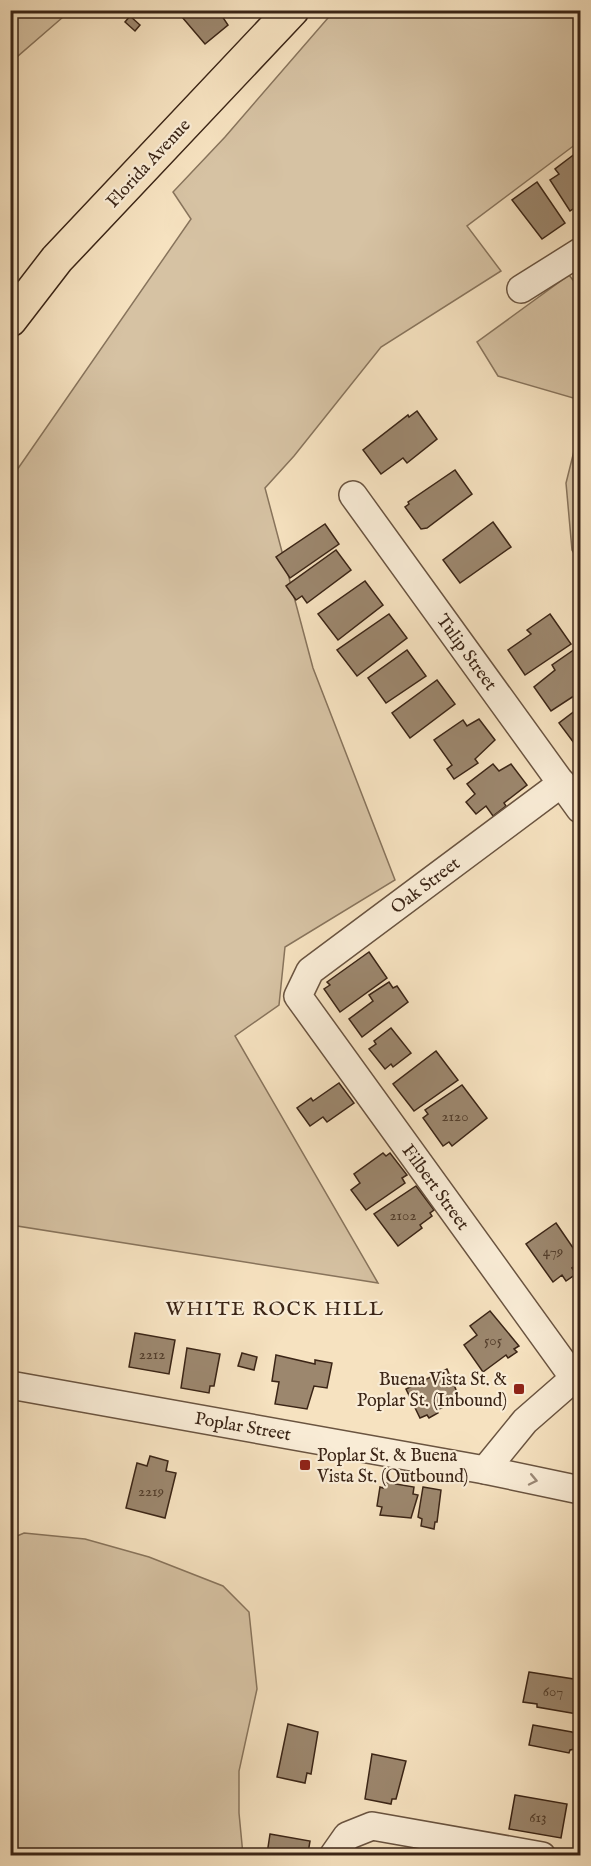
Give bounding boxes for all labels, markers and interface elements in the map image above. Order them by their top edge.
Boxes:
street label: Florida Avenue [102,115,196,213]
street label: Tulip Street [430,610,501,696]
street label: Oak Street [387,853,465,920]
house number: 2120 [441,1107,469,1126]
street label: Filbert Street [396,1140,474,1235]
house number: 2102 [390,1206,416,1225]
house number: 479 [543,1242,563,1261]
district label: WHITE ROCK HILL [166,1297,384,1322]
house number: 505 [484,1331,503,1350]
house number: 2212 [139,1345,165,1364]
place label: Buena Vista St. & Poplar St. (Inbound) [357,1369,507,1413]
marker: Buena Vista St. & Poplar St. (Inbound) [512,1382,526,1396]
street label: Poplar Street [193,1408,293,1447]
place label: Poplar St. & Buena Vista St. (Outbound) [316,1445,468,1489]
marker: Poplar St. & Buena Vista St. (Outbound) [298,1458,312,1472]
one-way arrow [528,1473,538,1486]
house number: 2219 [138,1482,164,1501]
house number: 607 [543,1682,563,1701]
house number: 613 [529,1808,547,1827]

